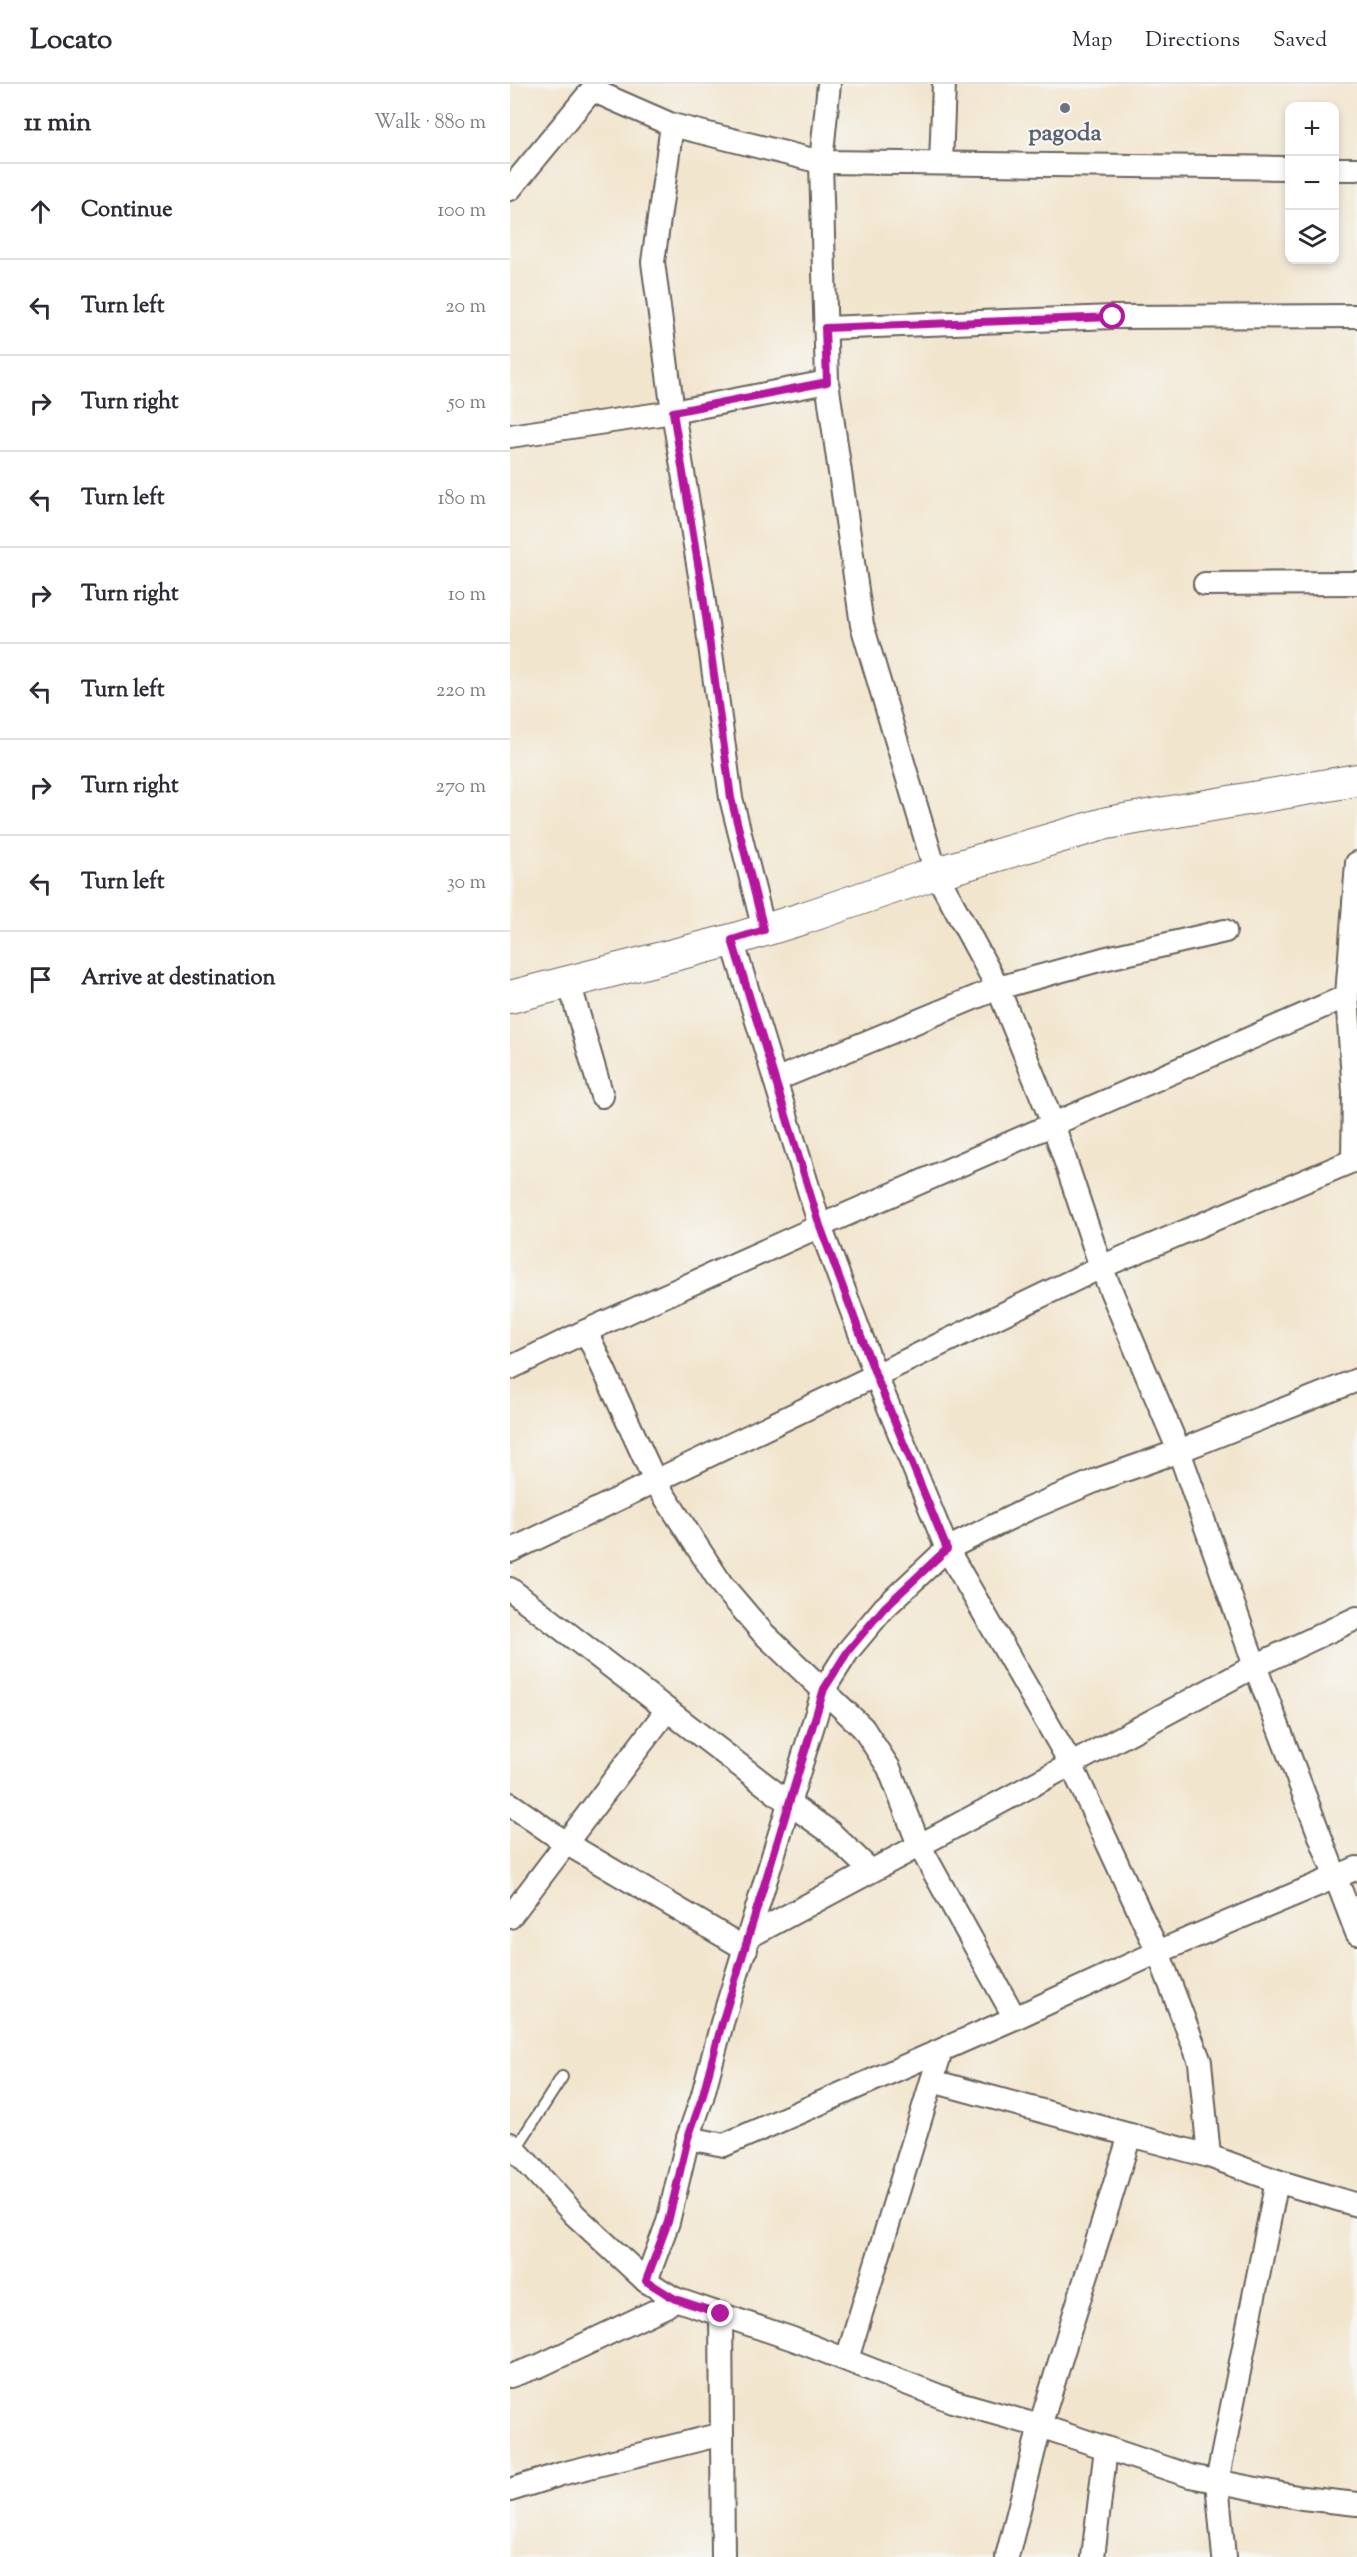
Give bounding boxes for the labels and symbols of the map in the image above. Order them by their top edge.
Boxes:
marker: pagoda [1058,101,1072,115]
place label: pagoda [1028,117,1103,151]
route start [1099,303,1125,329]
route end [707,2300,733,2326]

